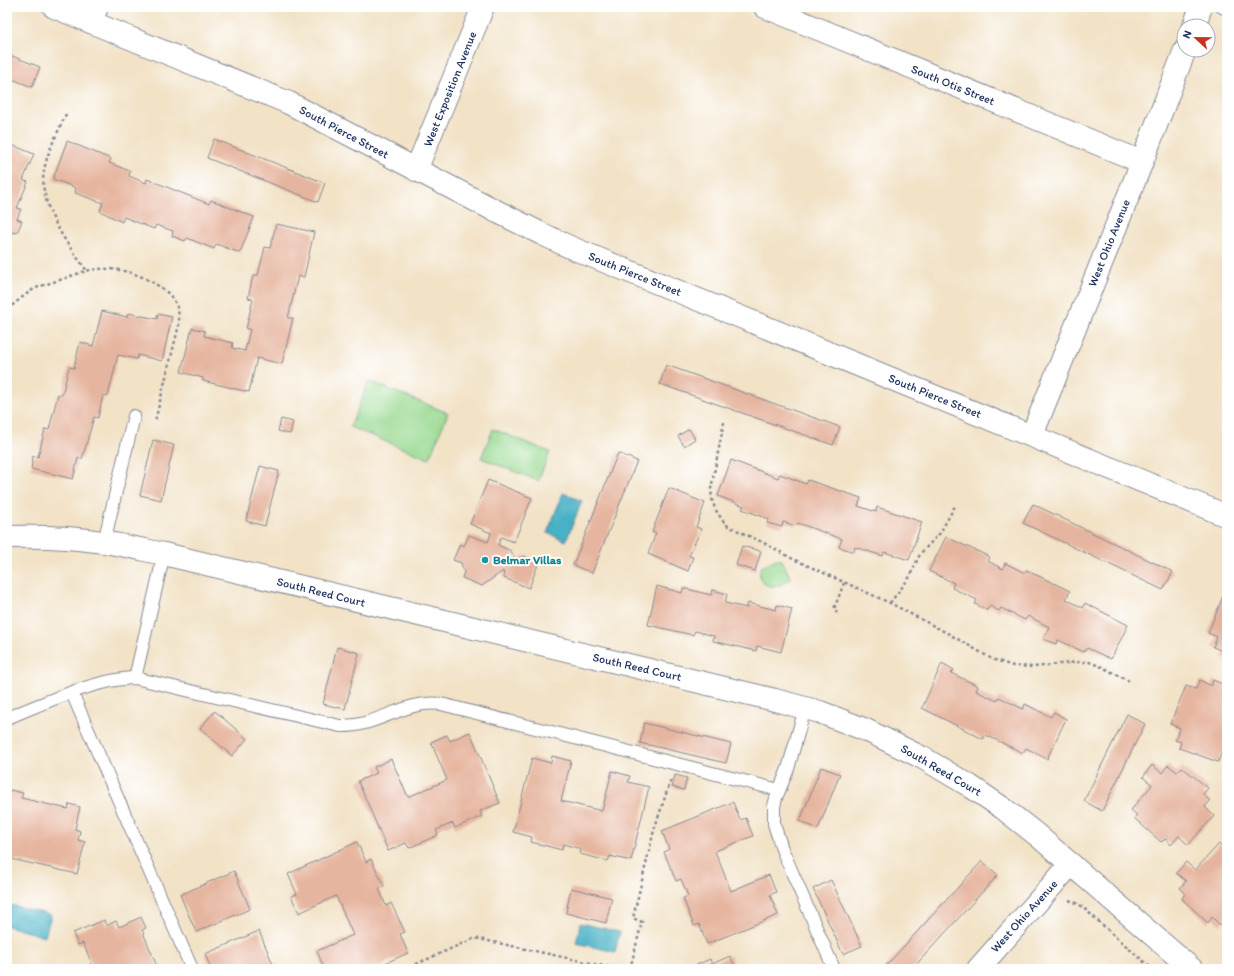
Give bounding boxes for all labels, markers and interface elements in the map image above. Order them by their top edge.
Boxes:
north arrow [1176,18,1216,58]
street label: West Exposition Avenue [420,29,480,149]
text: N [1180,29,1195,40]
street label: South Otis Street [909,62,997,108]
street label: South Pierce Street [297,103,392,162]
street label: West Ohio Avenue [1085,197,1133,289]
street label: South Pierce Street [586,249,684,299]
street label: South Pierce Street [886,371,984,421]
place label: Belmar Villas [493,553,562,567]
marker: Belmar Villas [480,555,490,565]
street label: South Reed Court [275,574,367,610]
street label: South Reed Court [591,650,683,684]
street label: South Reed Court [898,741,984,799]
street label: West Ohio Avenue [988,877,1060,955]

